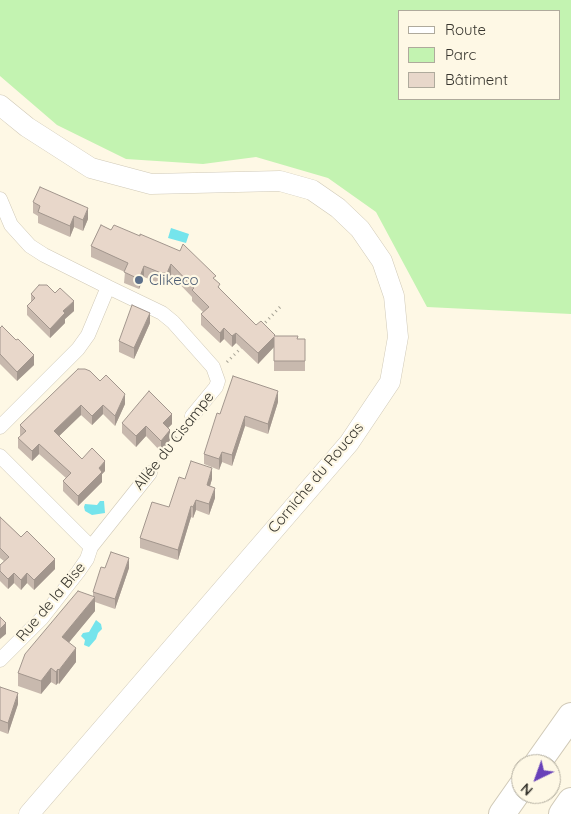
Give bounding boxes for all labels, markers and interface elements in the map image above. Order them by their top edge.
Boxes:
legend [398,10,561,100]
text: Route [445,20,486,39]
text: Parc [445,45,476,64]
text: Bâtiment [445,70,508,89]
place label: Clikeco [149,271,198,289]
marker: Clikeco [133,274,145,286]
street label: Allée du Cisampe [130,388,218,494]
street label: Corniche du Roucas [264,419,368,537]
street label: Rue de la Bise [13,559,89,645]
north arrow [511,754,561,804]
text: N [517,779,536,800]

